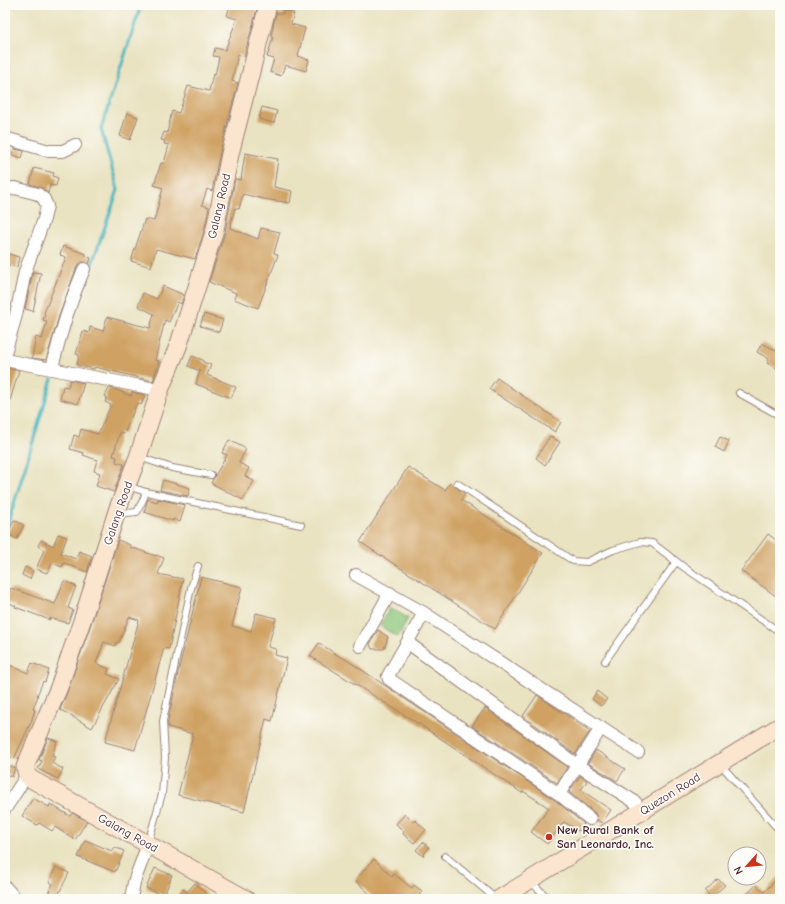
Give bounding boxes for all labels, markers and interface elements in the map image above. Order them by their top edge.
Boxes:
street label: Galang Road [205,172,233,240]
street label: Galang Road [101,479,135,547]
street label: Quezon Road [637,770,703,818]
street label: Galang Road [96,811,160,855]
place label: New Rural Bank of San Leonardo, Inc. [557,823,655,851]
marker: New Rural Bank of San Leonardo, Inc. [544,832,554,842]
north arrow [727,846,767,886]
text: N [731,864,746,876]

